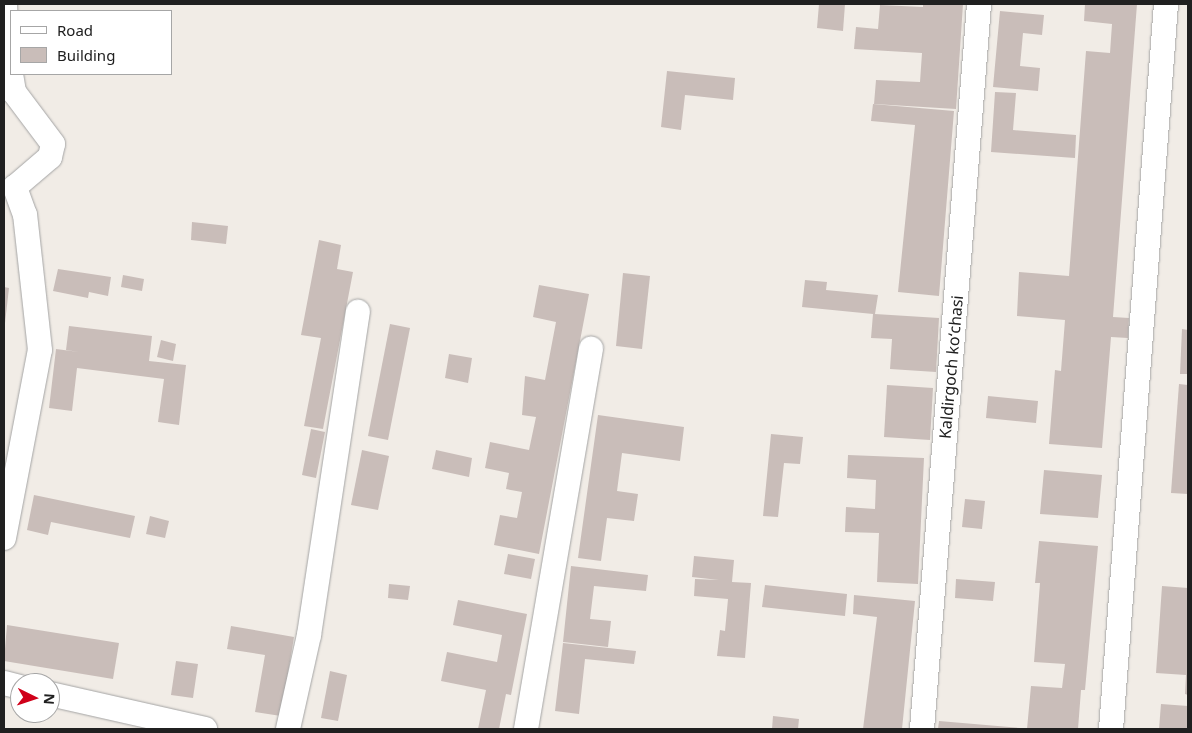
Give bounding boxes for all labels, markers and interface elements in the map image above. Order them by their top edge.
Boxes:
legend [10,10,172,75]
text: Road [57,20,93,40]
text: Building [57,45,115,65]
street label: Kaldirgoch koʻchasi [935,294,967,440]
north arrow [10,673,60,723]
text: N [40,693,59,705]

